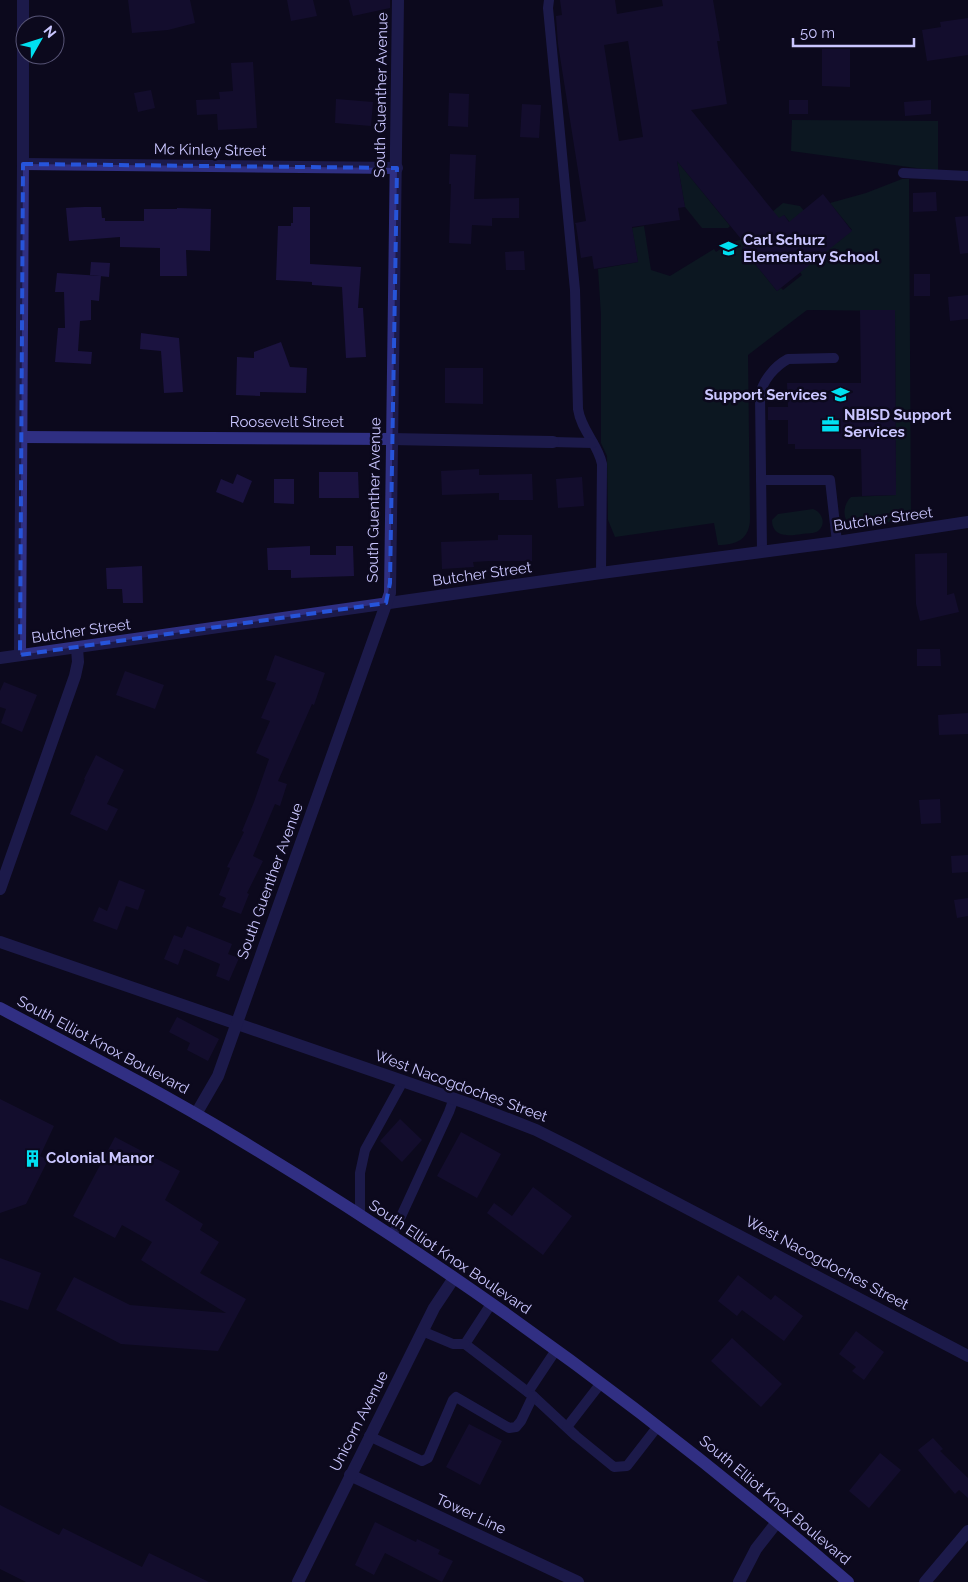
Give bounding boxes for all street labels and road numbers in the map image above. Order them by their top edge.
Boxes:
street label: South Guenther Avenue [371,12,391,178]
street label: Mc Kinley Street [154,140,266,160]
street label: Roosevelt Street [230,413,344,431]
street label: South Guenther Avenue [364,417,384,583]
street label: Butcher Street [832,503,934,535]
street label: Butcher Street [431,558,533,590]
street label: Butcher Street [30,615,132,647]
street label: South Guenther Avenue [233,800,307,962]
street label: South Elliot Knox Boulevard [14,992,192,1098]
street label: West Nacogdoches Street [372,1046,550,1126]
street label: South Elliot Knox Boulevard [365,1196,535,1318]
street label: West Nacogdoches Street [742,1212,912,1314]
street label: Unicorn Avenue [326,1368,392,1474]
street label: South Elliot Knox Boulevard [696,1431,854,1569]
street label: Tower Line [433,1490,509,1538]

